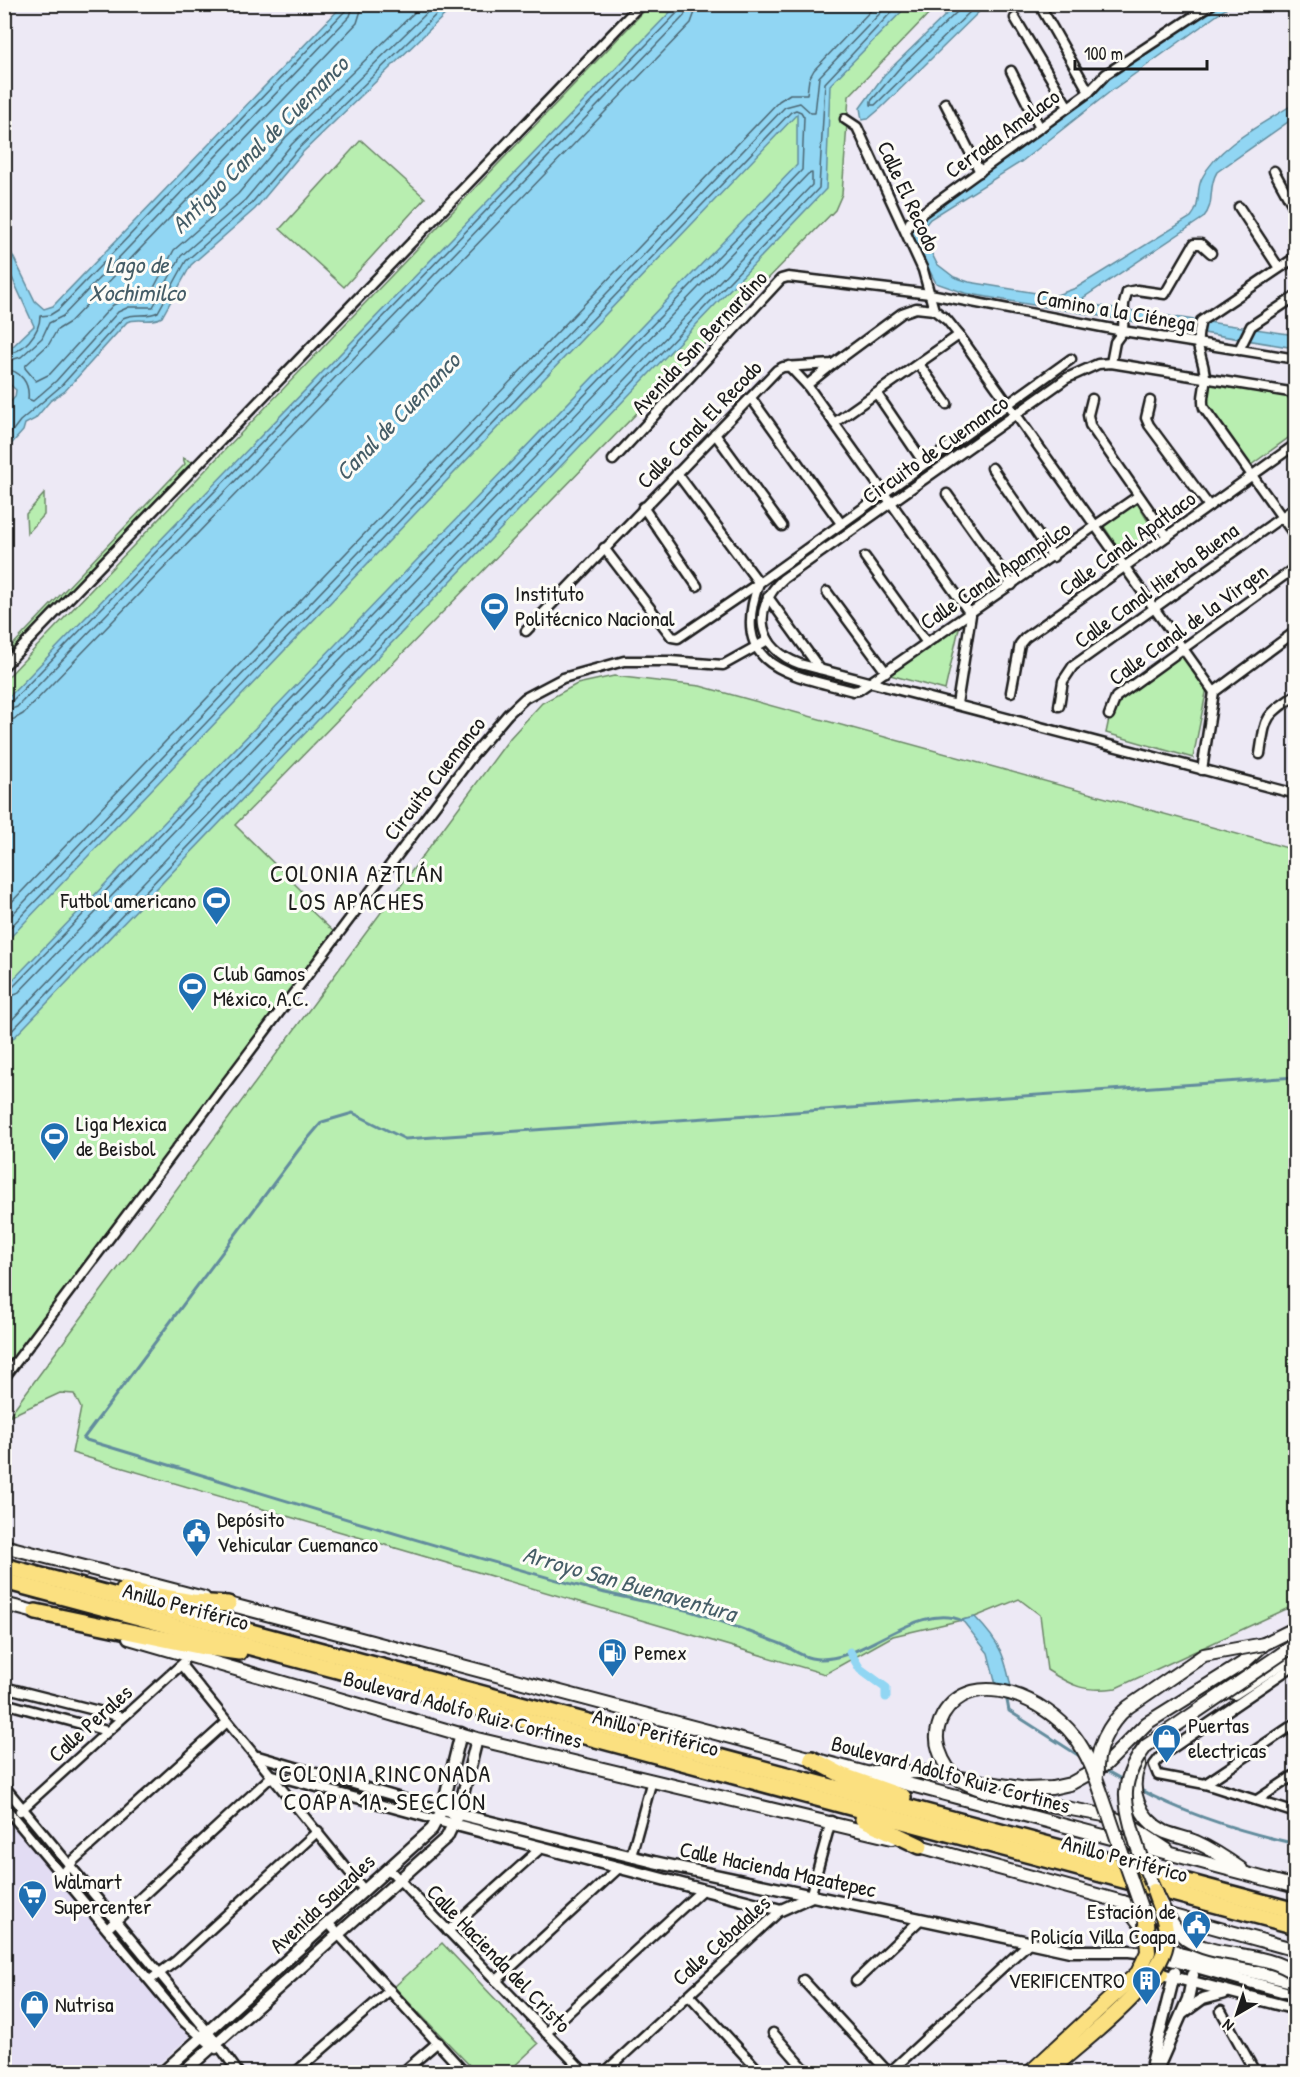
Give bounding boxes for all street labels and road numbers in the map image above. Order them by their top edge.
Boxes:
street label: Cerrada Amelaco [939,81,1066,185]
street label: Calle El Recodo [870,136,948,256]
street label: Avenida San Bernardino [624,263,774,421]
street label: Camino a la Ciénega [1034,281,1198,339]
street label: Calle Canal El Recodo [630,353,768,495]
street label: Circuito de Cuemanco [856,387,1014,511]
street label: Calle Canal Apatlaco [1053,483,1202,603]
street label: Calle Canal Apampilco [914,513,1076,637]
street label: Calle Canal Hierba Buena [1068,515,1245,655]
street label: Calle Canal de la Virgen [1102,556,1274,692]
street label: Circuito Cuemanco [376,710,492,846]
street label: Anillo Periférico [120,1575,252,1637]
street label: Boulevard Adolfo Ruiz Cortines [340,1663,586,1755]
street label: Calle Perales [42,1677,138,1769]
street label: Anillo Periférico [590,1701,722,1763]
street label: Boulevard Adolfo Ruiz Cortines [828,1728,1074,1820]
street label: Anillo Periférico [1059,1827,1191,1889]
street label: Calle Hacienda Mazatepec [677,1834,879,1905]
street label: Avenida Sauzales [263,1846,381,1960]
street label: Calle Hacienda del Cristo [420,1877,578,2039]
street label: Calle Cebadales [665,1888,777,1992]

